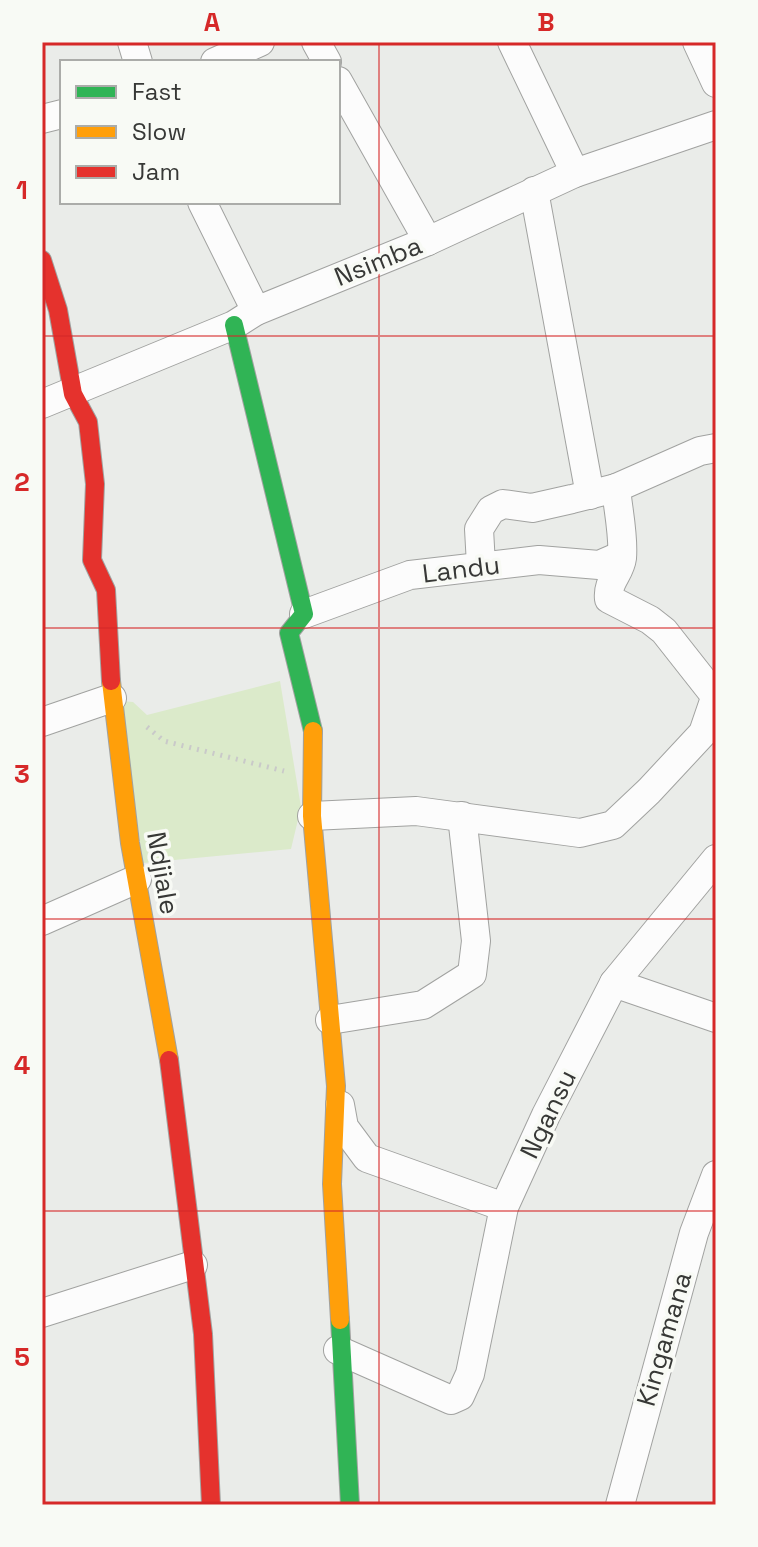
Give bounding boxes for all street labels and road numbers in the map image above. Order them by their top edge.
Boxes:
street label: Nsimba [329,228,427,294]
street label: Landu [420,547,502,591]
street label: Ndjiale [139,829,187,917]
street label: Ngansu [512,1064,584,1164]
street label: Kingamana [629,1268,699,1410]

